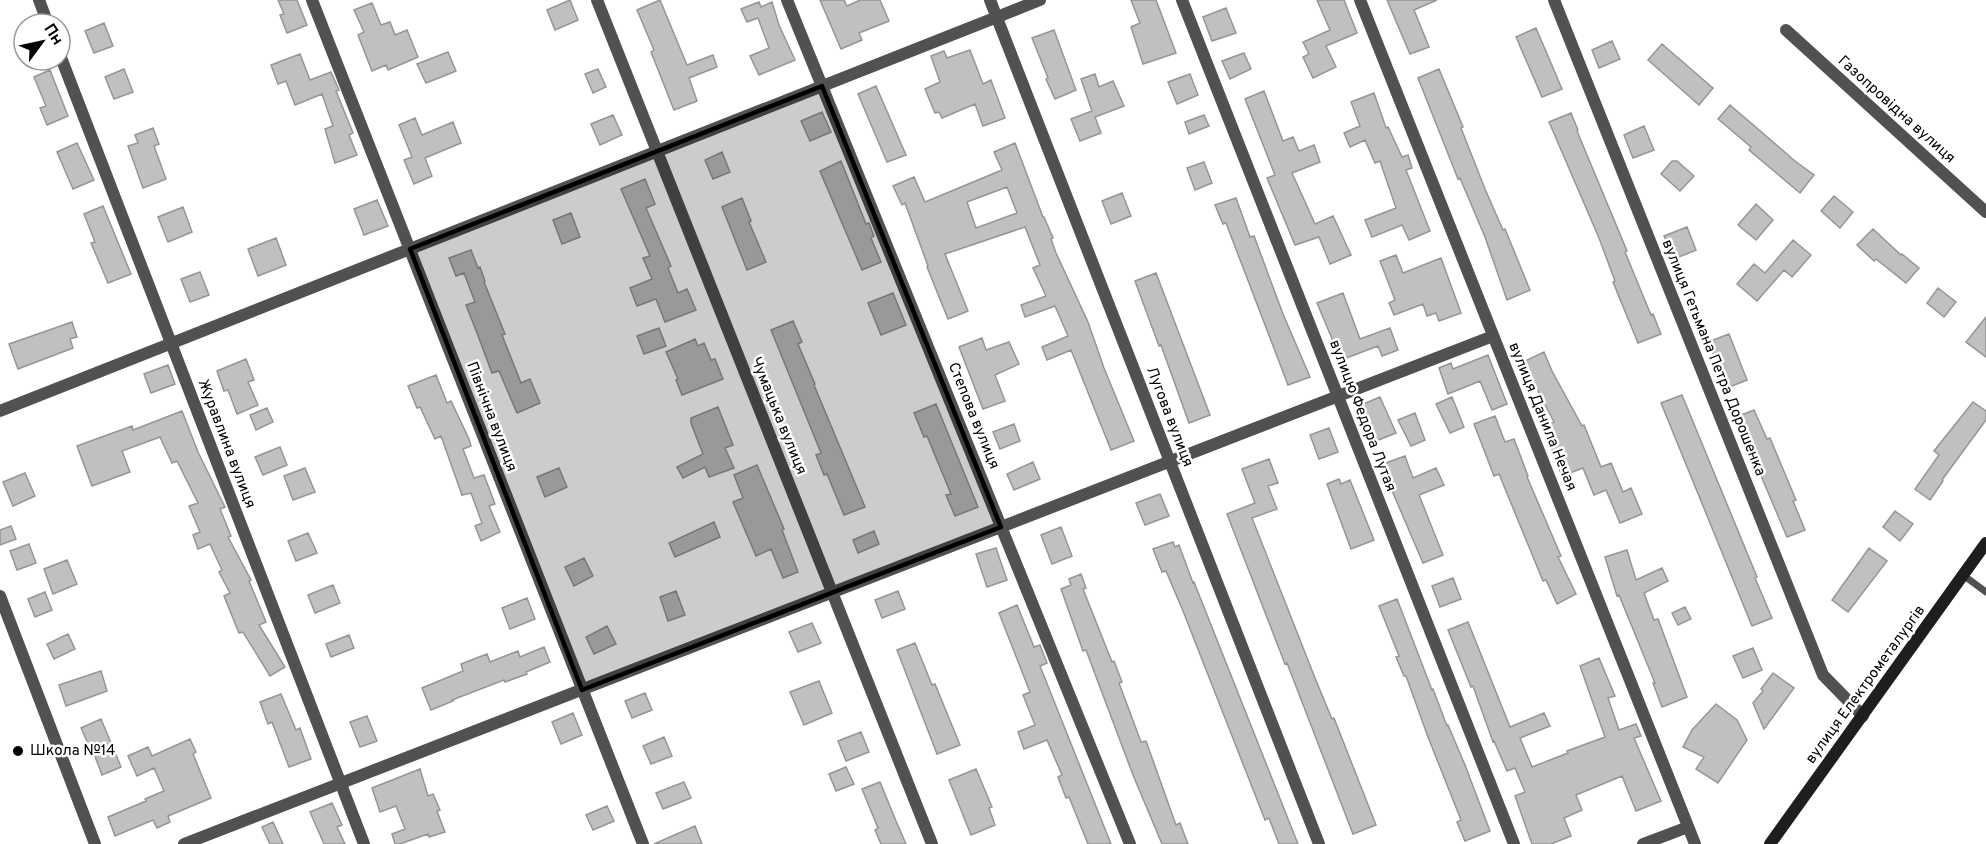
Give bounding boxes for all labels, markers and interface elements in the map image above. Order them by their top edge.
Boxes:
north arrow [12,12,72,72]
text: Пн [39,20,67,49]
street label: Газопровідна вулиця [1833,52,1959,168]
street label: вулиця Гетьмана Петра Дорошенка [1657,237,1769,479]
street label: вулицю Федора Лутая [1324,337,1400,495]
street label: вулиця Данила Нечая [1504,340,1580,494]
street label: Чумацька вулиця [746,354,810,478]
street label: Північна вулиця [461,359,521,475]
street label: Степова вулиця [943,360,1003,472]
street label: Лугова вулиця [1141,364,1197,470]
street label: Журавлина вулиця [193,377,259,511]
street label: вулиця Електрометалургів [1802,602,1930,768]
place label: Школа №14 [30,742,115,761]
marker: Школа №14 [11,744,25,758]

